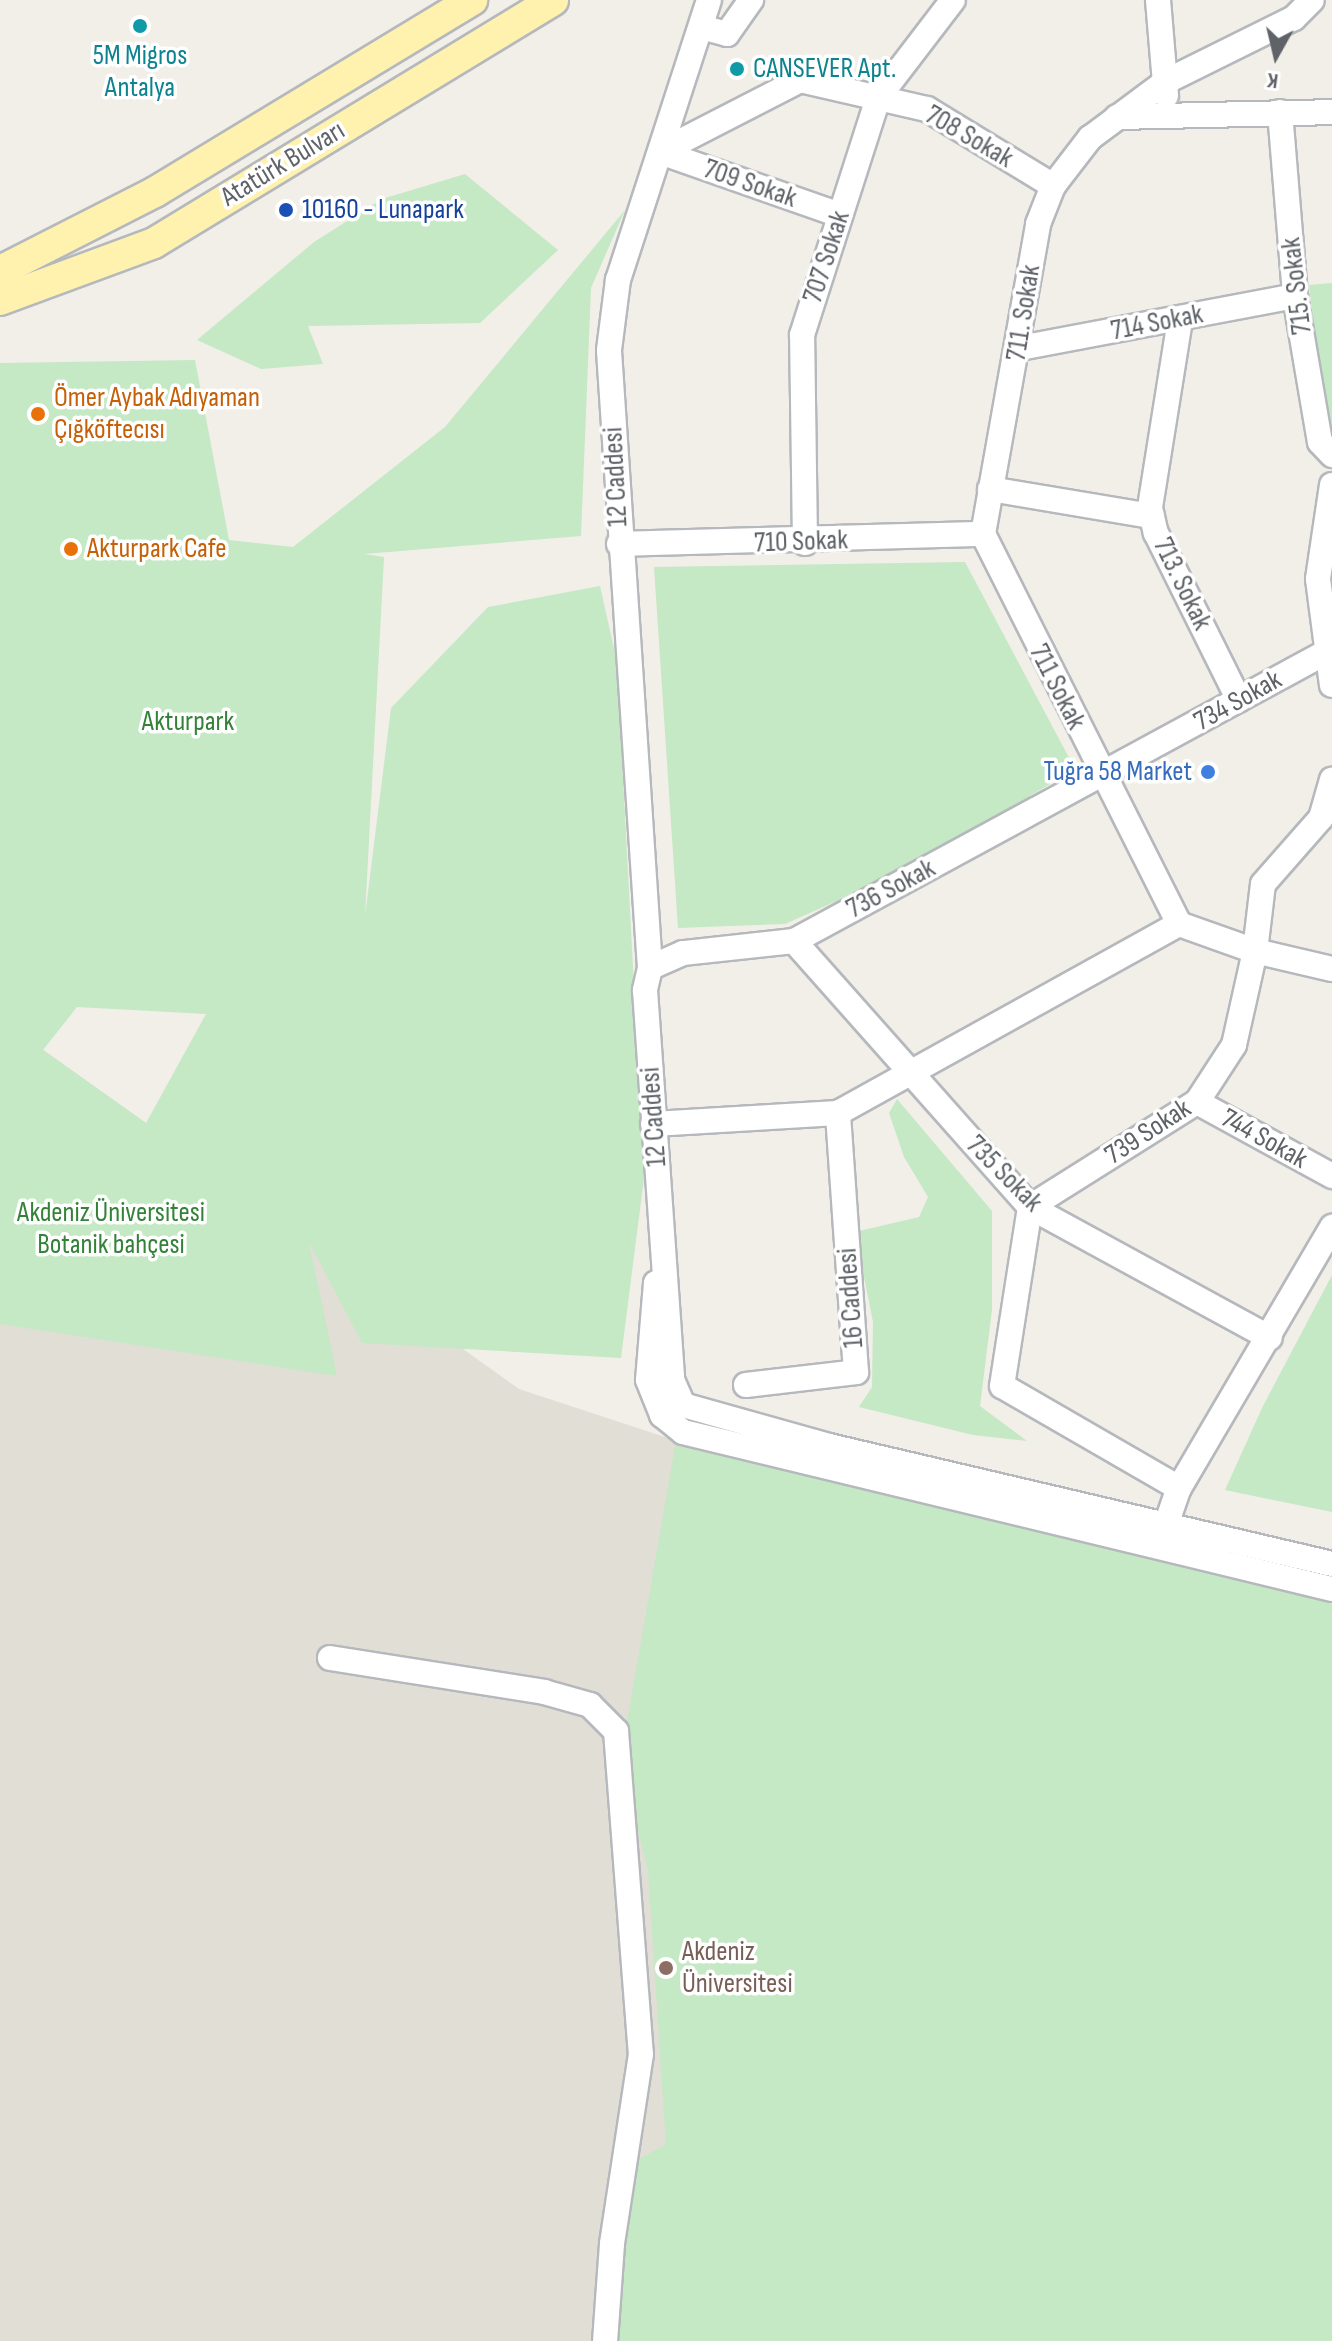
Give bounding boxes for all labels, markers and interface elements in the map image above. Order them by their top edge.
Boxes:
north arrow [1236,16,1316,96]
marker: 5M Migros Antalya [131,17,149,35]
place label: 5M Migros Antalya [93,39,187,105]
place label: CANSEVER Apt. [753,52,896,86]
marker: CANSEVER Apt. [728,60,746,78]
text: K [1265,66,1280,94]
street label: 708 Sokak [919,98,1019,176]
street label: Atatürk Bulvarı [215,114,351,214]
street label: 709 Sokak [699,152,801,216]
place label: 10160 - Lunapark [302,193,464,227]
marker: 10160 - Lunapark [277,201,295,219]
street label: 707 Sokak [796,207,858,307]
street label: 715. Sokak [1274,235,1320,337]
street label: 711. Sokak [1000,262,1048,364]
street label: 714 Sokak [1108,298,1206,348]
place label: Ömer Aybak Adıyaman Çığköftecısı [54,381,260,447]
marker: Ömer Aybak Adıyaman Çığköftecısı [29,405,47,423]
street label: 12 Caddesi [597,426,635,528]
street label: 710 Sokak [754,524,848,560]
place label: Akturpark Cafe [87,532,226,566]
street label: 713. Sokak [1145,532,1219,636]
marker: Akturpark Cafe [62,540,80,558]
street label: 711 Sokak [1021,639,1093,735]
street label: 734 Sokak [1188,663,1288,739]
park label: Akturpark [142,705,234,739]
place label: Tuğra 58 Market [1044,755,1192,789]
marker: Tuğra 58 Market [1199,763,1217,781]
street label: 736 Sokak [841,852,941,926]
street label: 12 Caddesi [634,1066,674,1168]
street label: 739 Sokak [1099,1092,1197,1172]
street label: 744 Sokak [1215,1102,1313,1176]
street label: 735 Sokak [959,1129,1049,1219]
park label: Akdeniz Üniversitesi Botanik bahçesi [17,1196,205,1262]
street label: 16 Caddesi [831,1247,871,1349]
place label: Akdeniz Üniversitesi [682,1935,793,2001]
marker: Akdeniz Üniversitesi [657,1959,675,1977]

